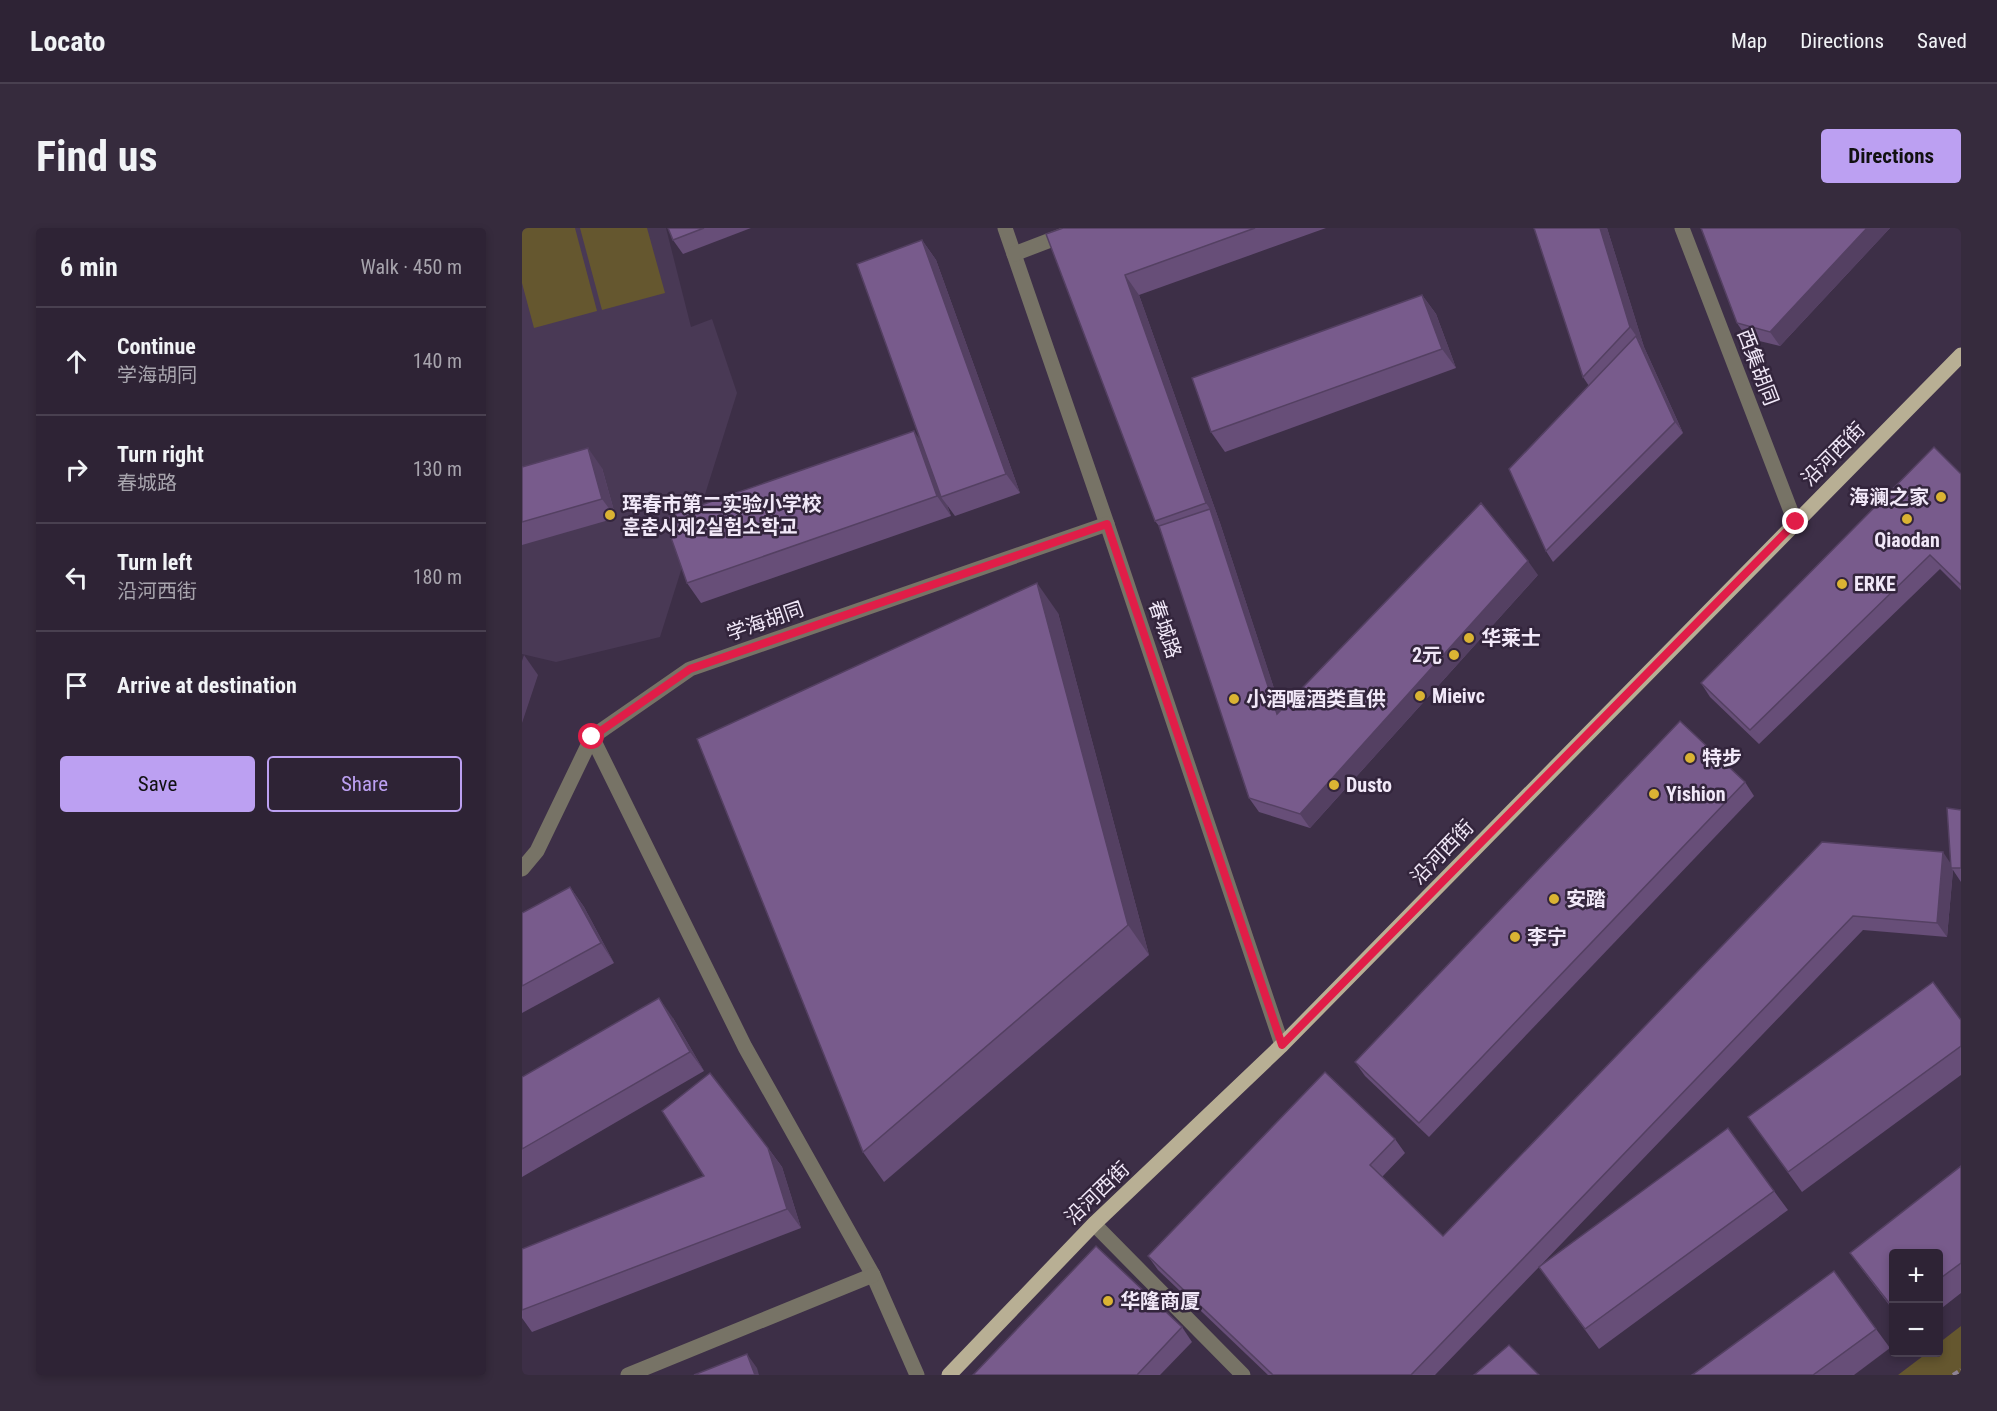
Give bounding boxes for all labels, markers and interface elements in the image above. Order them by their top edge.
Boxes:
text: Locato [30,25,106,58]
text: Map [1731,29,1767,53]
text: Directions [1800,29,1884,53]
text: Saved [1917,29,1967,53]
button: Directions [1821,129,1961,183]
text: Find us [36,132,157,181]
text: 6 min [60,252,118,282]
text: Walk · 450 m [361,255,462,279]
street label: 西集胡同 [1732,325,1784,409]
text: Continue [117,334,196,359]
icon: ahead [60,345,93,378]
text: 140 m [413,349,462,373]
text: 学海胡同 [117,363,197,387]
street label: 沿河西街 [1796,417,1870,491]
text: Turn right [117,442,204,467]
icon: right [60,453,93,486]
text: 130 m [413,457,462,481]
text: 春城路 [117,471,177,495]
place label: 海澜之家 [1849,485,1929,509]
marker: 海澜之家 [1934,490,1948,504]
place label: 珲春市第二实验小学校 훈춘시제2실험소학교 [622,492,822,539]
marker: 珲春市第二实验小学校 훈춘시제2실험소학교 [603,508,617,522]
route end [1782,508,1808,534]
marker: Qiaodan [1900,512,1914,526]
place label: Qiaodan [1874,528,1940,552]
text: Turn left [117,550,192,575]
icon: left [60,561,93,594]
text: 180 m [413,565,462,589]
place label: ERKE [1854,572,1896,596]
marker: ERKE [1835,577,1849,591]
text: 沿河西街 [117,579,197,603]
street label: 学海胡同 [723,597,807,645]
street label: 春城路 [1144,597,1186,661]
place label: 华莱士 [1481,626,1541,650]
marker: 华莱士 [1462,631,1476,645]
place label: 2元 [1412,643,1442,667]
marker: 2元 [1447,648,1461,662]
icon: arrive [60,669,93,702]
text: Arrive at destination [117,673,297,698]
place label: Mieivc [1432,684,1485,708]
place label: 小酒喔酒类直供 [1246,687,1386,711]
marker: Mieivc [1413,689,1427,703]
marker: 小酒喔酒类直供 [1227,692,1241,706]
route start [578,723,604,749]
place label: 特步 [1702,746,1742,770]
marker: 特步 [1683,751,1697,765]
button: Save [60,756,255,812]
button: Share [267,756,462,812]
place label: Dusto [1346,773,1392,797]
marker: Dusto [1327,778,1341,792]
place label: Yishion [1666,782,1726,806]
marker: Yishion [1647,787,1661,801]
street label: 沿河西街 [1406,815,1478,889]
place label: 安踏 [1566,887,1606,911]
marker: 安踏 [1547,892,1561,906]
place label: 李宁 [1527,925,1567,949]
marker: 李宁 [1508,930,1522,944]
street label: 沿河西街 [1060,1157,1134,1229]
map controls [1889,1249,1943,1357]
button: + [1889,1249,1943,1303]
place label: 华隆商厦 [1120,1289,1200,1313]
marker: 华隆商厦 [1101,1294,1115,1308]
button: − [1889,1303,1943,1357]

